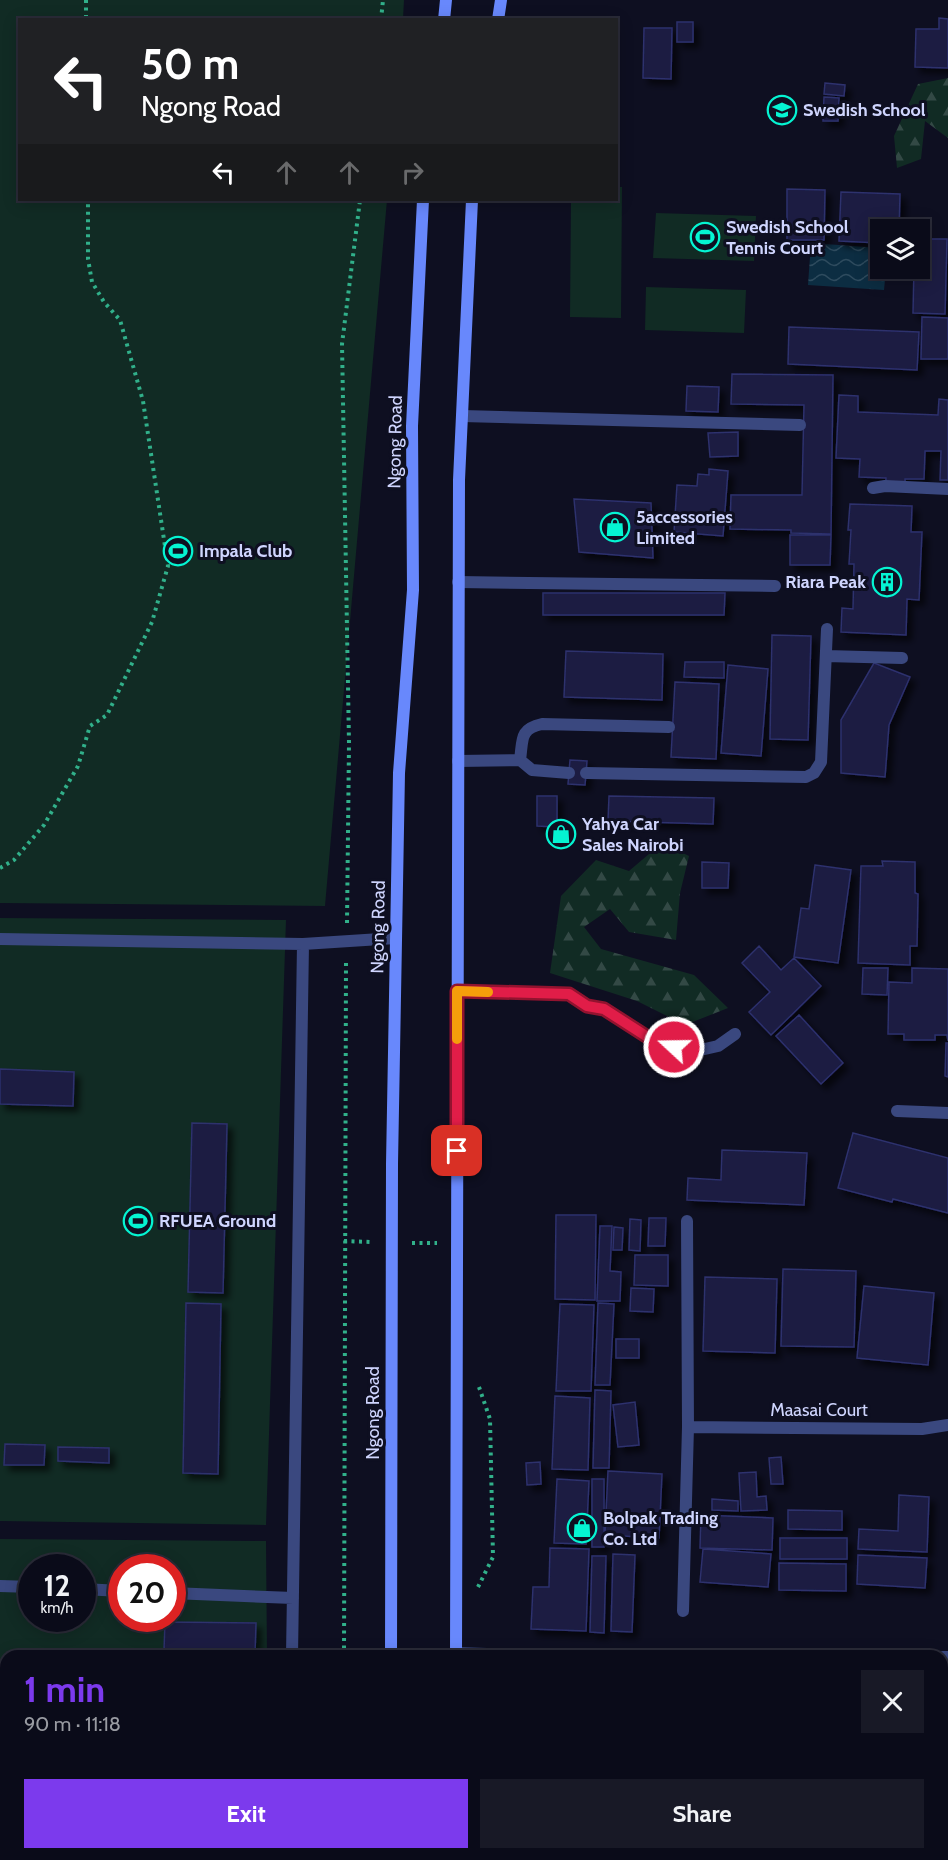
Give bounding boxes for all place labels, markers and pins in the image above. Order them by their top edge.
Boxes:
school or university icon: Swedish School [766,94,798,126]
place label: Swedish School [803,99,926,121]
place label: Swedish School Tennis Court [726,216,849,259]
sports icon: Swedish School Tennis Court [689,221,721,253]
place label: 5accessories Limited [636,506,733,549]
shop icon: 5accessories Limited [599,511,631,543]
sports icon: Impala Club [162,535,194,567]
place label: Impala Club [199,540,292,562]
building icon: Riara Peak [871,566,903,598]
place label: Riara Peak [785,571,866,593]
place label: Yahya Car Sales Nairobi [581,813,683,856]
shop icon: Yahya Car Sales Nairobi [545,818,577,850]
pin [431,1125,482,1176]
sports icon: RFUEA Ground [122,1205,154,1237]
place label: RFUEA Ground [159,1210,276,1232]
place label: Bolpak Trading Co. Ltd [603,1507,718,1550]
shop icon: Bolpak Trading Co. Ltd [566,1512,598,1544]

